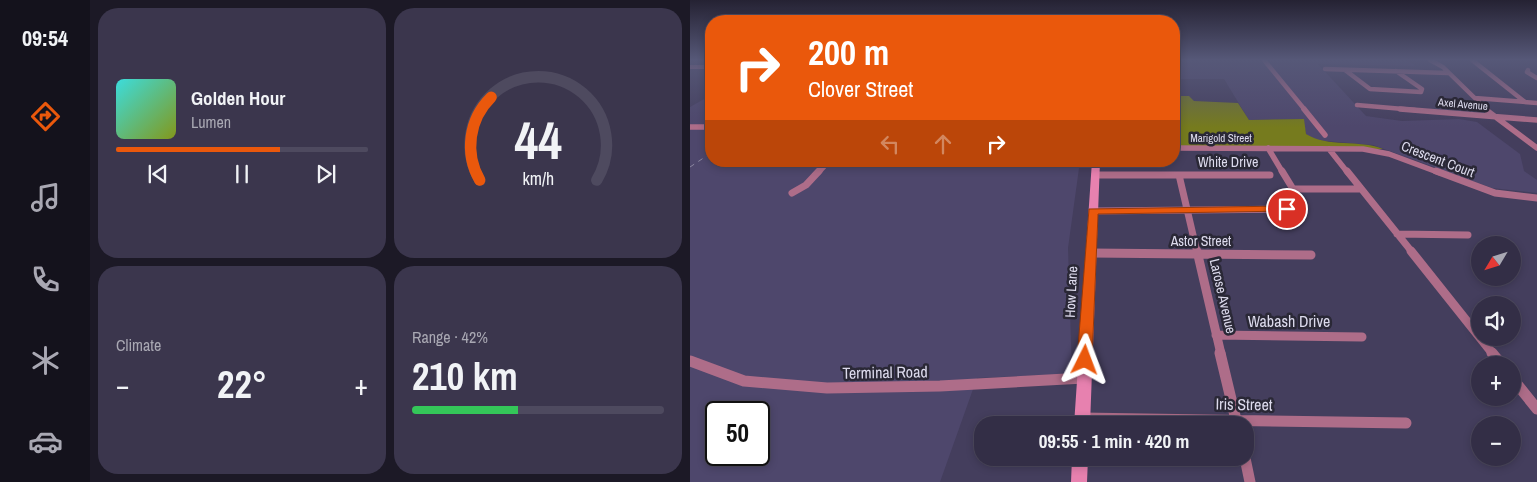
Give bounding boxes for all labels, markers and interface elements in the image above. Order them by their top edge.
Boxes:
text: 09:54 [22,23,68,53]
text: 200 m [808,29,889,76]
icon: right [725,35,790,100]
text: Clover Street [808,74,913,104]
text: Golden Hour [191,85,285,111]
street label: Axel Avenue [1436,95,1489,113]
icon: directions [28,99,63,134]
text: 44 [514,105,562,175]
text: Lumen [191,111,231,133]
icon: left [876,130,904,158]
icon: ahead [929,130,957,158]
icon: right [982,130,1010,158]
street label: Marigold Street [1190,131,1252,145]
street label: Crescent Court [1399,137,1477,181]
street label: White Drive [1198,153,1258,171]
icon: previous [144,160,172,188]
icon: pause [228,160,256,188]
icon: next [312,160,340,188]
text: km/h [522,167,554,191]
icon: music [28,180,63,215]
pin [1266,188,1308,230]
icon: arrive [1273,195,1301,223]
street label: Astor Street [1170,232,1231,250]
north arrow [1471,236,1521,286]
map controls [1471,236,1521,466]
street label: Larose Avenue [1206,257,1240,335]
icon: phone [28,262,63,297]
street label: How Lane [1061,266,1081,318]
button: sound [1471,296,1521,346]
street label: Wabash Drive [1248,310,1330,332]
text: Range · 42% [412,326,488,348]
position arrow [1058,333,1110,385]
text: Climate [116,334,161,356]
icon: climate [28,343,63,378]
text: 210 km [412,351,518,402]
button: + [1471,356,1521,406]
text: 22° [217,359,267,410]
street label: Terminal Road [842,360,928,384]
text: − [116,366,129,404]
text: + [355,366,368,404]
street label: Iris Street [1215,393,1273,416]
speed limit sign: 50 [705,401,770,466]
button: − [1471,416,1521,466]
icon: car [28,424,63,459]
text: 09:55 · 1 min · 420 m [1039,428,1189,454]

